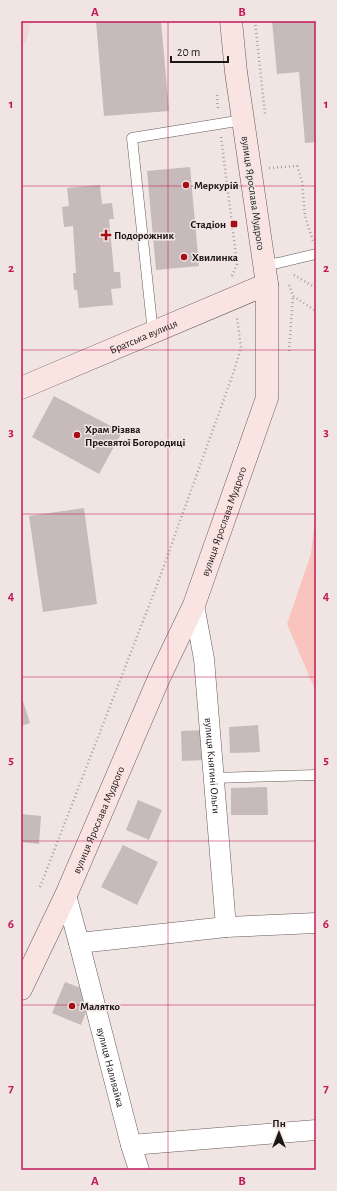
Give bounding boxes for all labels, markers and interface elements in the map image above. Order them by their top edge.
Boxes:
text: A [91,6,99,19]
text: B [238,6,246,19]
scale bar [171,38,228,64]
text: 20 m [177,46,200,58]
text: 1 [9,98,13,111]
text: 1 [324,98,328,111]
street label: вулиця Ярослава Мудрого [240,135,266,251]
marker: Меркурій [181,180,191,190]
place label: Меркурій [194,180,239,191]
place label: Стадіон [190,219,226,230]
marker: Стадіон [229,219,239,229]
marker: Подорожник [101,230,111,240]
place label: Подорожник [114,230,175,241]
marker: Хвилинка [179,252,189,262]
place label: Хвилинка [192,252,238,263]
text: 2 [8,262,14,275]
text: 2 [323,262,329,275]
street label: Братська вулиця [108,317,179,355]
place label: Храм Різвва Пресвятої Богородиці [85,424,185,448]
text: 3 [8,426,14,439]
text: 3 [323,426,329,439]
marker: Храм Різвва Пресвятої Богородиці [72,430,82,440]
street label: вулиця Ярослава Мудрого [199,465,248,578]
text: 4 [8,590,15,603]
text: 4 [323,590,330,603]
street label: вулиця Княгині Ольги [203,717,222,814]
text: 5 [8,754,14,767]
text: 5 [323,754,329,767]
street label: вулиця Ярослава Мудрого [70,765,126,875]
text: 6 [8,918,14,931]
text: 6 [323,918,329,931]
marker: Малятко [67,1001,77,1011]
place label: Малятко [80,1001,121,1012]
street label: вулиця Наливайка [95,1026,127,1108]
text: 7 [8,1082,14,1095]
text: 7 [323,1082,329,1095]
north arrow [259,1113,299,1153]
text: Пн [272,1118,286,1129]
text: A [91,1175,99,1188]
text: B [238,1175,246,1188]

